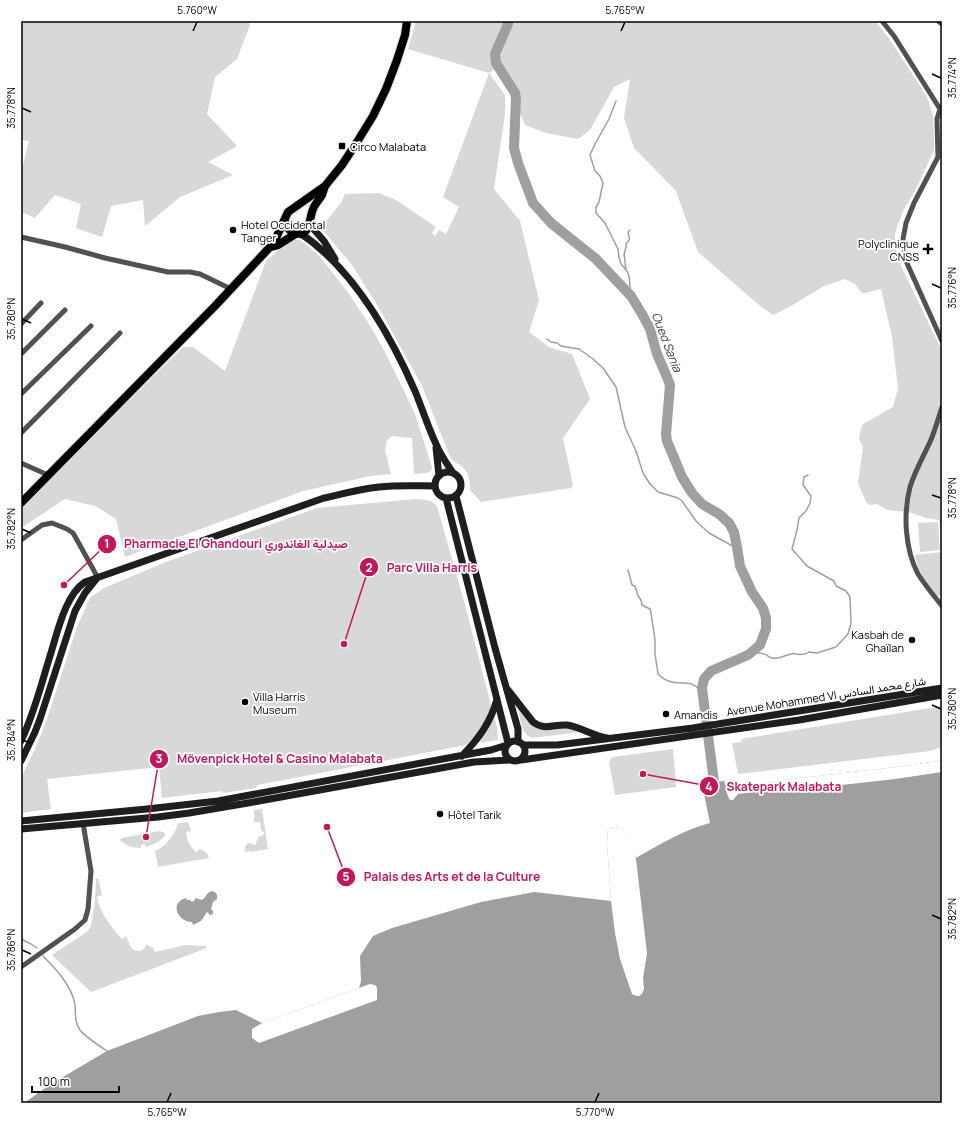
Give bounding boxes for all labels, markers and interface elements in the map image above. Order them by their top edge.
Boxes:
text: 5.760°W [177,3,217,17]
text: 5.765°W [605,3,645,17]
text: 35.774°N [945,57,959,99]
text: 35.778°N [4,87,18,129]
place label: Circo Malabata [350,139,426,154]
marker: Circo Malabata [337,141,347,151]
place label: Hotel Occidental Tanger [241,217,325,245]
marker: Hotel Occidental Tanger [228,225,238,235]
place label: Polyclinique CNSS [858,236,920,264]
marker: Polyclinique CNSS [922,243,934,255]
text: 35.776°N [945,267,959,309]
text: 35.780°N [4,298,18,340]
water label: Oued Sania [648,310,687,376]
text: 35.778°N [945,477,959,519]
text: 35.782°N [4,508,18,550]
callout: Pharmacie El Ghandouri صيدلية الغاندوري [97,532,356,556]
text: 1 [104,535,110,552]
text: Pharmacie El Ghandouri صيدلية الغاندوري [124,535,348,554]
callout: Parc Villa Harris [359,555,485,579]
text: 2 [365,559,373,576]
text: Parc Villa Harris [387,559,478,576]
place label: Kasbah de Ghaïlan [851,627,905,655]
marker: Kasbah de Ghaïlan [907,635,917,645]
street label: Avenue Mohammed VI شارع محمد السادس [725,673,927,720]
text: 35.780°N [945,688,959,730]
place label: Villa Harris Museum [253,689,306,717]
marker: Villa Harris Museum [240,697,250,707]
place label: Amandis [674,707,718,722]
marker: Amandis [661,709,671,719]
text: 35.784°N [4,719,18,761]
callout: Mövenpick Hotel & Casino Malabata [149,747,391,771]
text: 3 [156,750,163,767]
text: Mövenpick Hotel & Casino Malabata [177,750,383,767]
callout: Skatepark Malabata [699,774,850,798]
text: 4 [705,778,713,795]
text: Skatepark Malabata [727,778,842,795]
place label: Hôtel Tarik [448,807,502,822]
marker: Hôtel Tarik [435,809,445,819]
callout: Palais des Arts et de la Culture [336,865,548,889]
text: 5 [342,868,350,885]
text: Palais des Arts et de la Culture [364,868,540,885]
text: 35.782°N [945,898,959,940]
text: 35.786°N [4,929,18,971]
scale bar [32,1068,119,1094]
text: 100 m [38,1073,70,1090]
text: 5.765°W [147,1105,187,1119]
text: 5.770°W [576,1105,615,1119]

